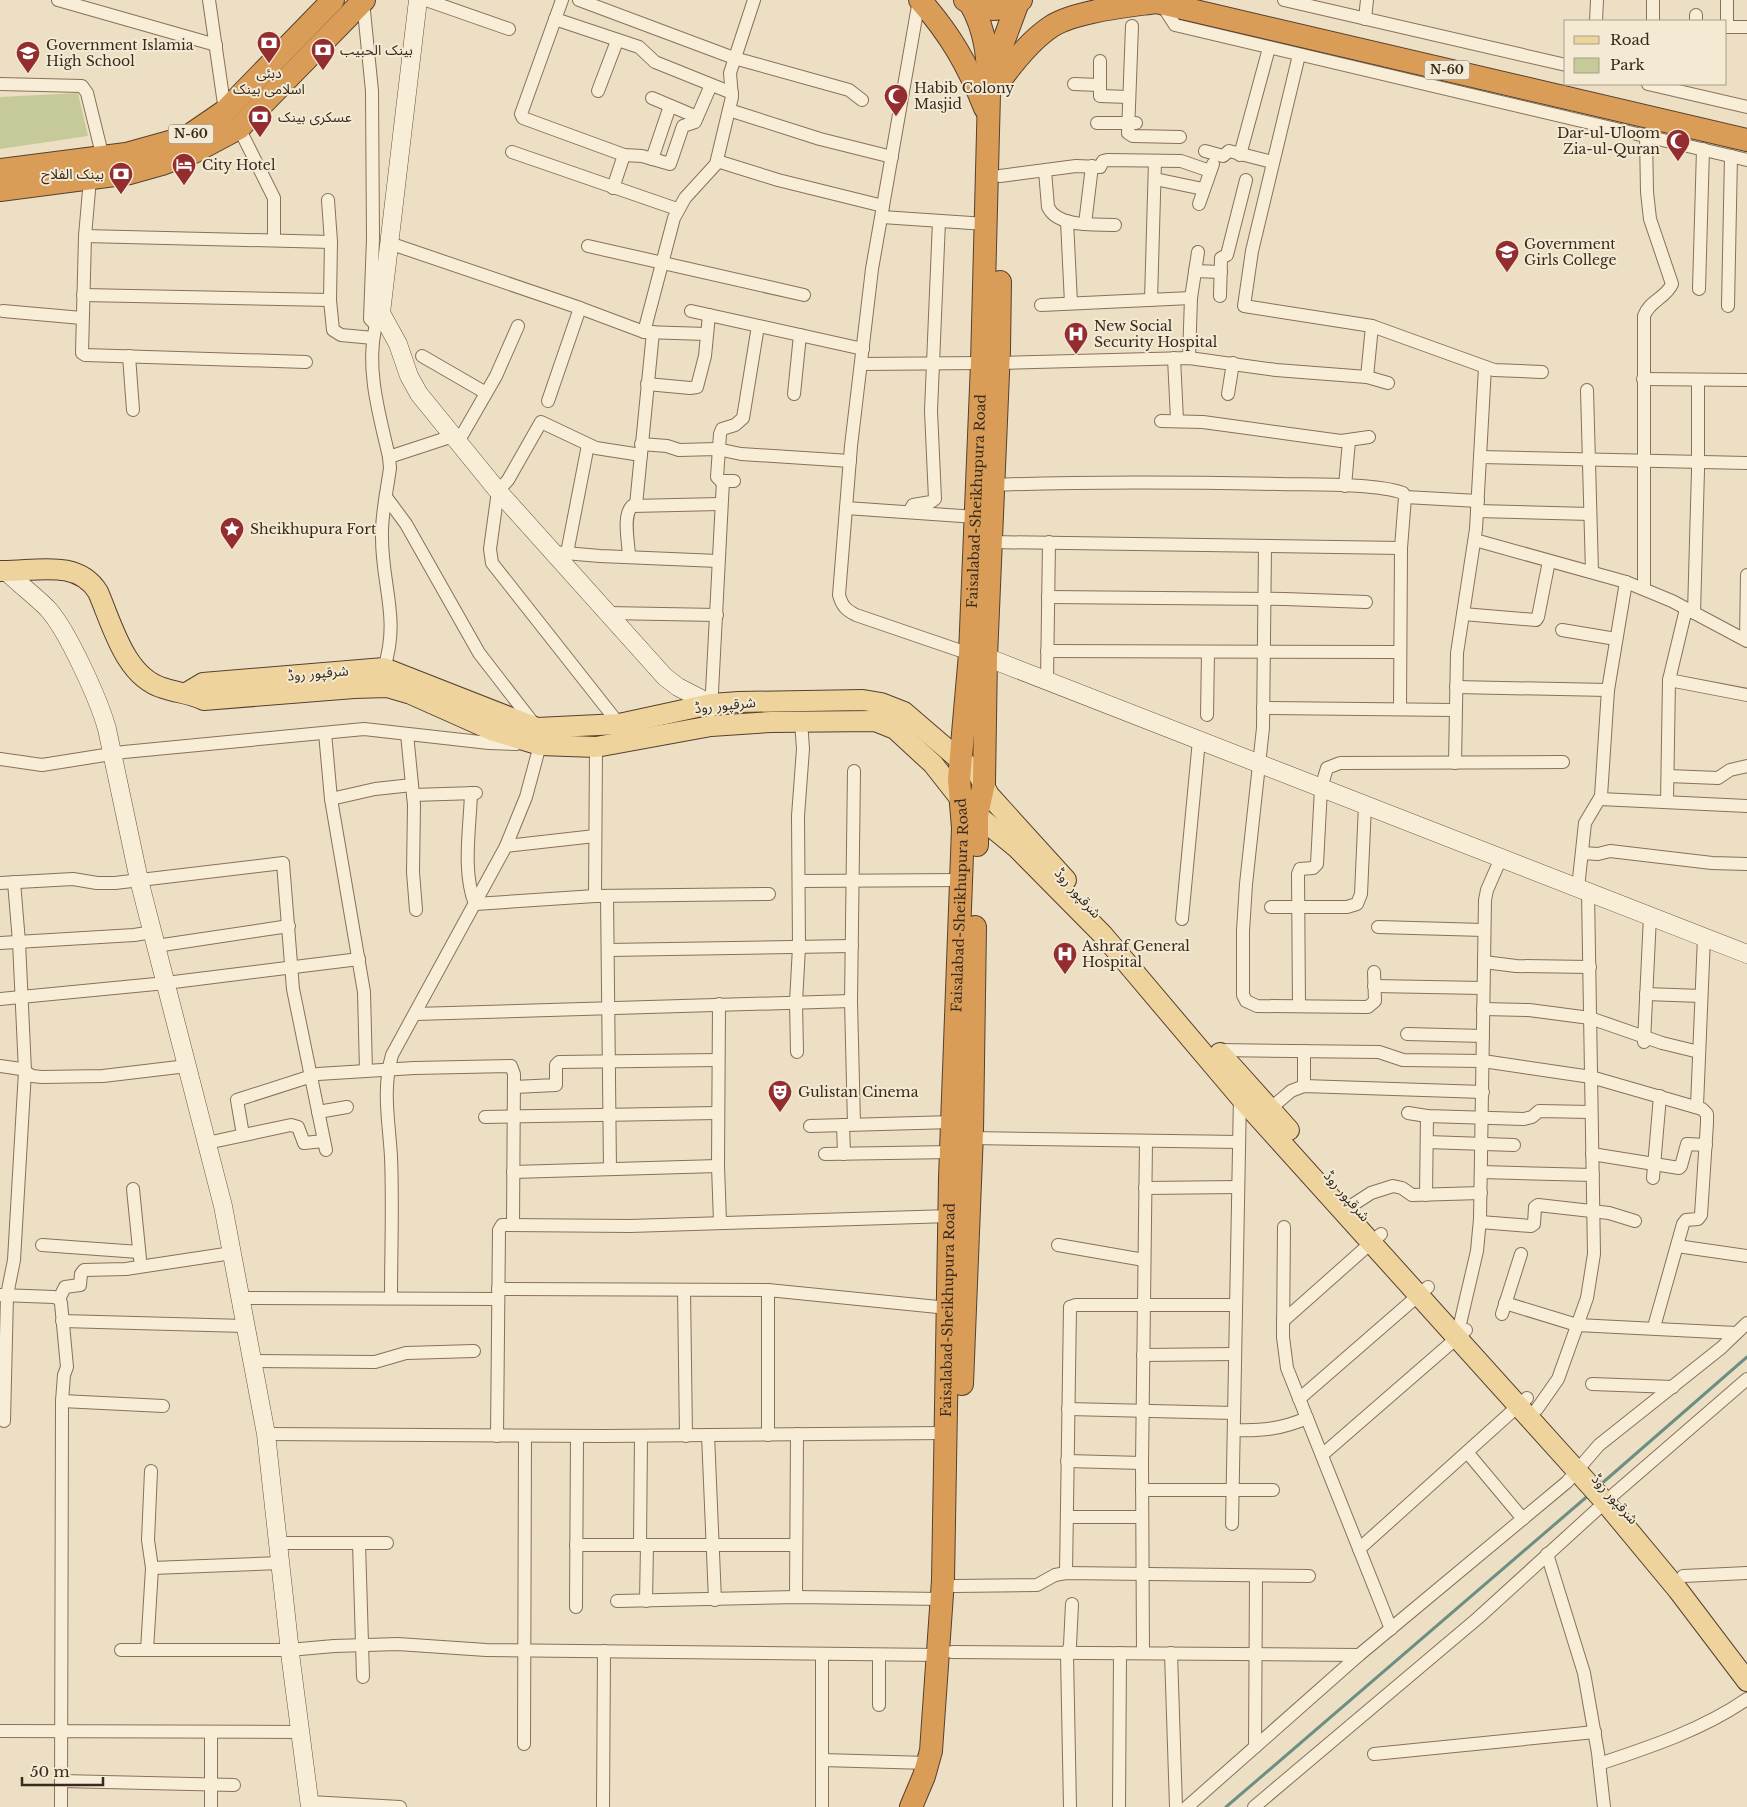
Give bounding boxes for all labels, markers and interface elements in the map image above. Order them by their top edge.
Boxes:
legend [1564,20,1727,85]
bank icon: دبئی اسلامی بینک [256,30,282,64]
text: Road [1610,30,1650,49]
place label: Government Islamia High School [46,36,194,70]
bank icon: بينک الحبيب [310,37,336,71]
school or university icon: Government Islamia High School [15,40,41,74]
place label: بينک الحبيب [340,41,413,59]
text: Park [1610,55,1646,74]
road number: N-60 [1424,60,1470,80]
place label: دبئی اسلامی بینک [233,64,305,98]
place label: Habib Colony Masjid [914,79,1014,113]
mosque icon: Habib Colony Masjid [883,83,909,117]
bank icon: عسکری بینک [247,104,273,138]
place label: عسکری بینک [278,108,352,126]
place label: Dar-ul-Uloom Zia-ul-Quran [1557,124,1660,158]
road number: N-60 [168,125,214,144]
mosque icon: Dar-ul-Uloom Zia-ul-Quran [1665,128,1691,162]
hotel icon: City Hotel [171,152,197,186]
place label: City Hotel [202,156,276,174]
bank icon: بینک الفلاح [108,161,134,195]
place label: بینک الفلاح [41,165,104,185]
place label: Government Girls College [1524,235,1616,269]
school or university icon: Government Girls College [1494,239,1520,273]
place label: New Social Security Hospital [1094,317,1218,351]
hospital icon: New Social Security Hospital [1063,321,1089,355]
street label: Faisalabad-Sheikhupura Road [963,393,990,609]
place icon: Sheikhupura Fort [219,516,245,550]
place label: Sheikhupura Fort [250,520,377,538]
street label: شرقپور روڈ [287,661,349,686]
street label: شرقپور روڈ [694,693,757,718]
street label: Faisalabad-Sheikhupura Road [947,797,972,1013]
street label: شرقپور روڈ [1050,864,1105,923]
place label: Ashraf General Hospital [1081,937,1190,971]
hospital icon: Ashraf General Hospital [1052,941,1078,975]
theatre icon: Gulistan Cinema [767,1079,793,1113]
place label: Gulistan Cinema [798,1083,919,1101]
street label: شرقپور روڈ [1319,1167,1374,1226]
street label: Faisalabad-Sheikhupura Road [937,1202,959,1417]
street label: شرقپور روڈ [1587,1470,1642,1529]
scale bar [22,1754,104,1786]
text: 50 m [30,1762,70,1781]

